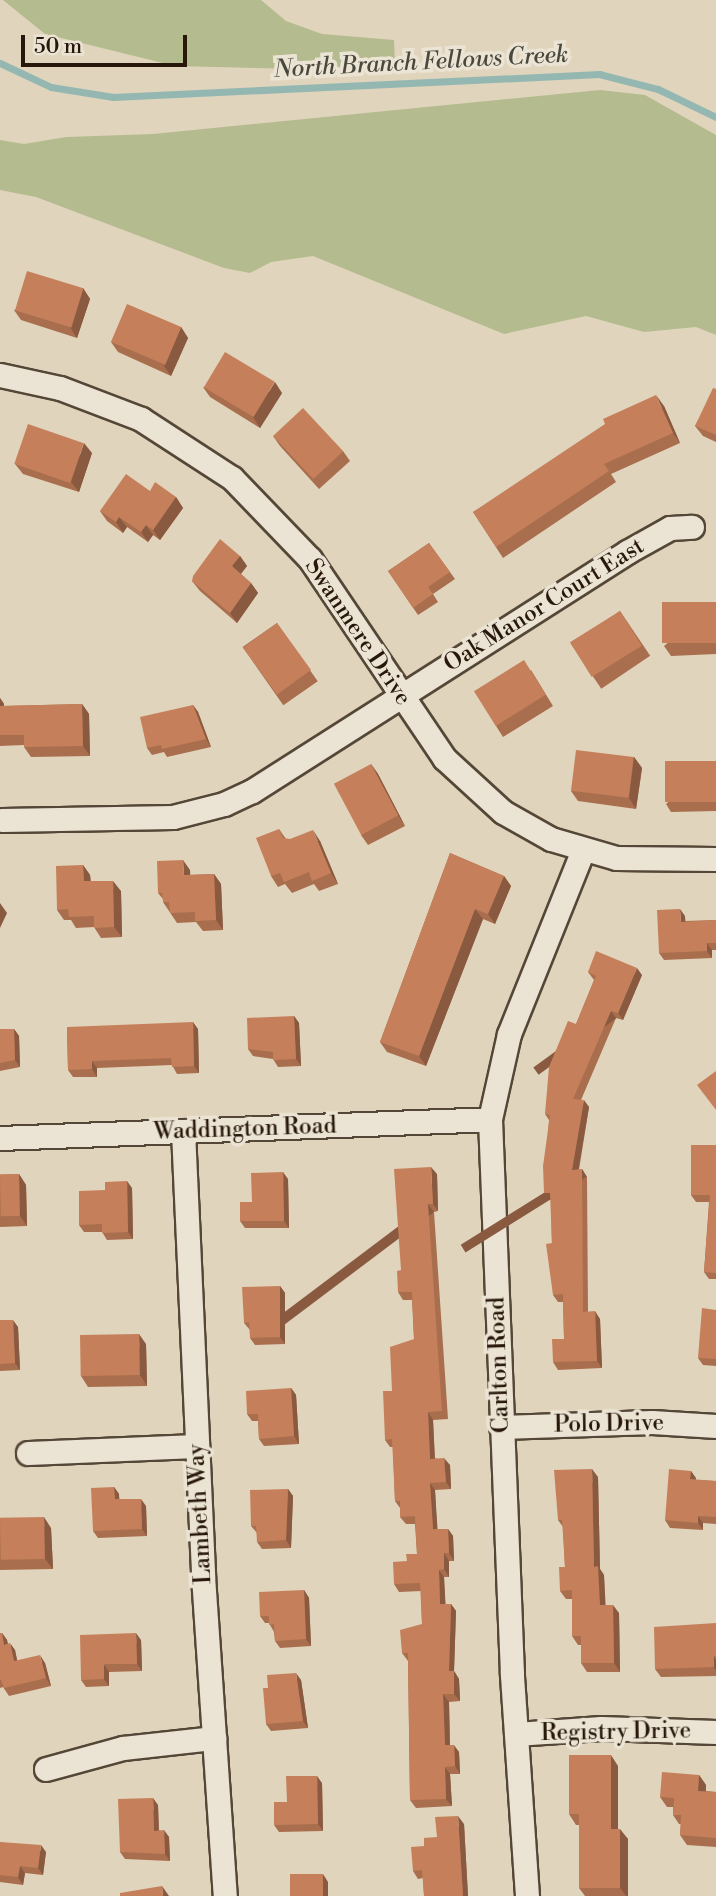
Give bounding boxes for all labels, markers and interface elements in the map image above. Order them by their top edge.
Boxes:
scale bar [24,21,191,65]
text: 50 m [34,34,82,60]
water label: North Branch Fellows Creek [273,41,569,85]
street label: Oak Manor Court East [439,532,649,678]
street label: Swanmere Drive [299,554,417,710]
street label: Waddington Road [153,1112,337,1146]
street label: Carlton Road [483,1296,515,1434]
street label: Polo Drive [554,1409,664,1439]
street label: Lambeth Way [183,1443,217,1585]
street label: Registry Drive [541,1717,691,1747]

